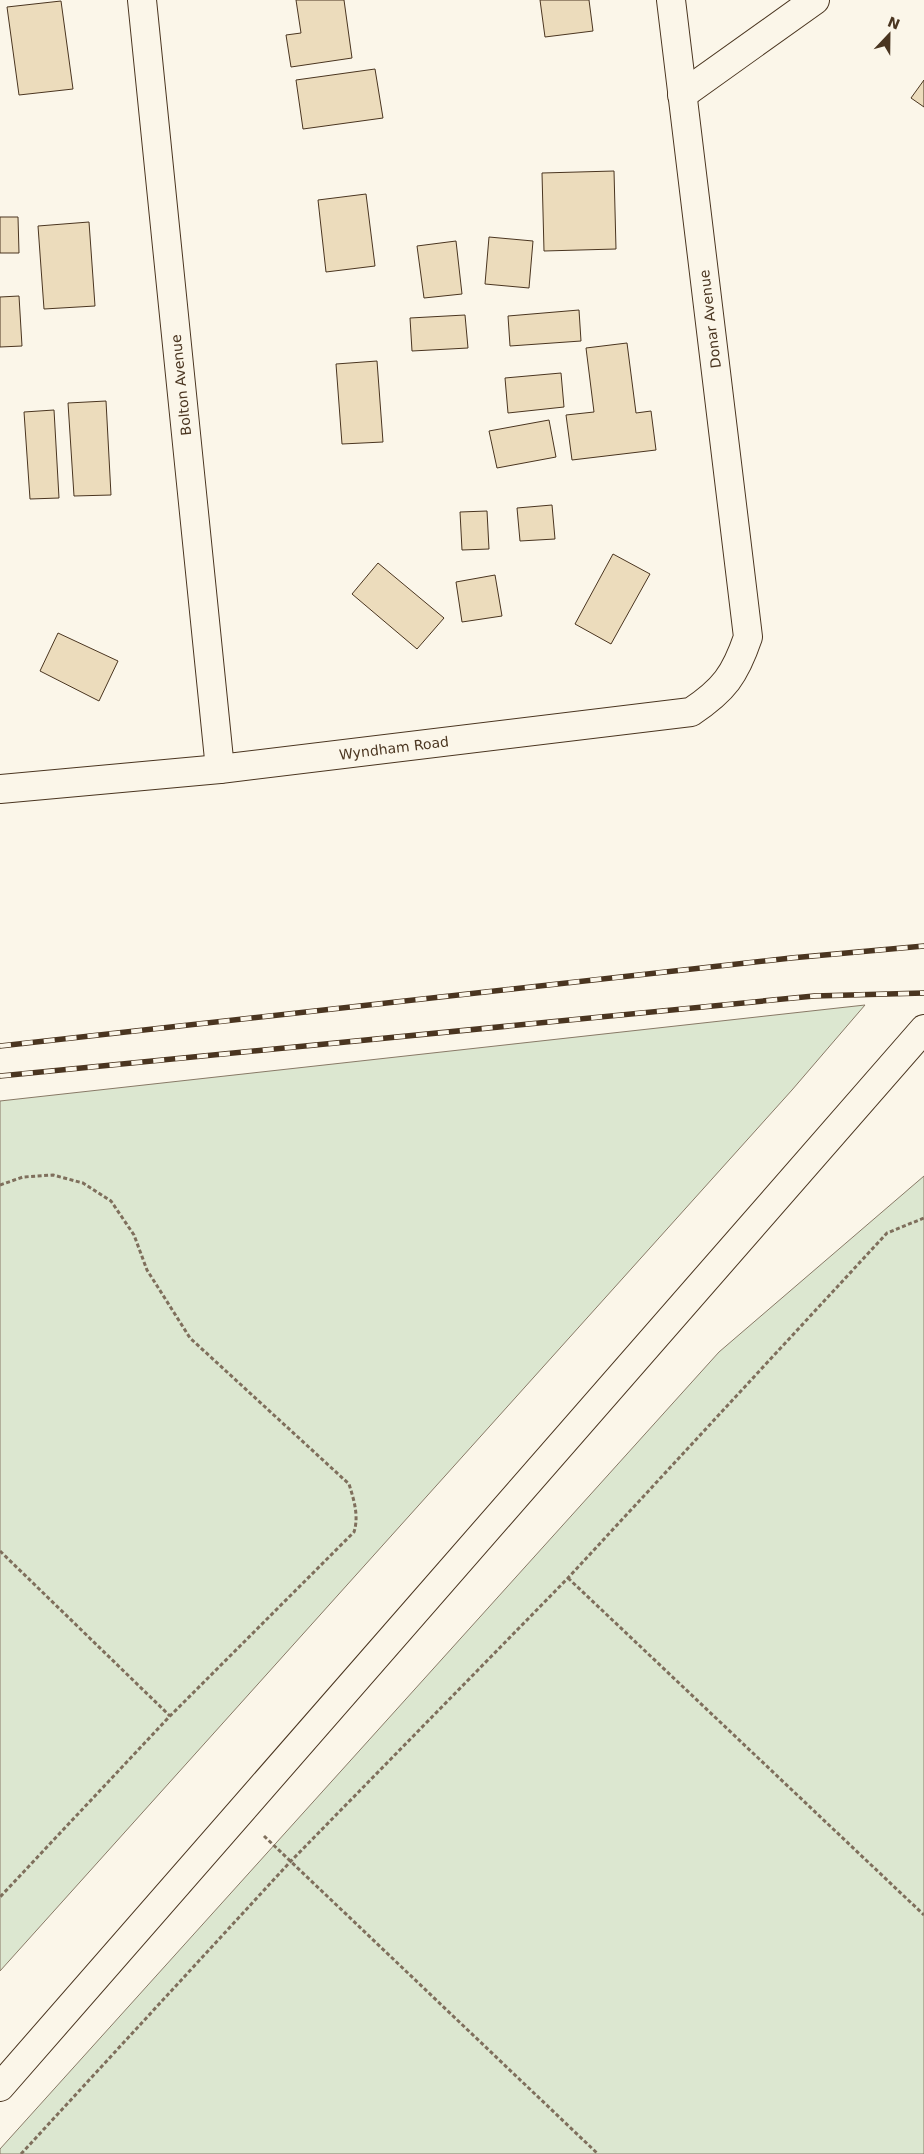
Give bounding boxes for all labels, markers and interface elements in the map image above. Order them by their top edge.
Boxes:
north arrow [864,10,914,60]
text: N [885,13,902,33]
street label: Donar Avenue [696,269,724,369]
street label: Bolton Avenue [168,334,194,436]
street label: Wyndham Road [338,733,450,763]

